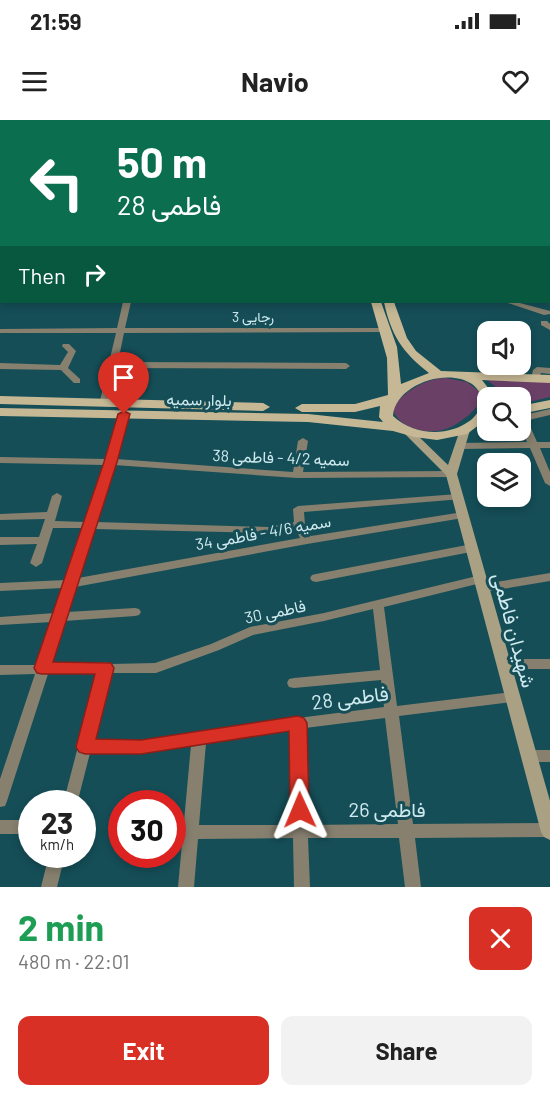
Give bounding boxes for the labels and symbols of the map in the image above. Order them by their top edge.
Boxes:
street label: رجایی 3 [232,308,274,326]
pin [98,352,149,414]
street label: بلوار سمیه [166,389,232,411]
street label: سمیه 4/2 - فاطمی 38 [212,445,350,471]
street label: سمیه 4/6 - فاطمی 34 [194,511,333,555]
street label: شهیدان فاطمی [486,570,542,691]
street label: فاطمی 30 [243,595,308,629]
street label: فاطمی 28 [310,680,390,715]
position arrow [268,778,332,842]
speed limit sign: 30 [108,790,186,868]
street label: فاطمی 26 [348,797,426,822]

